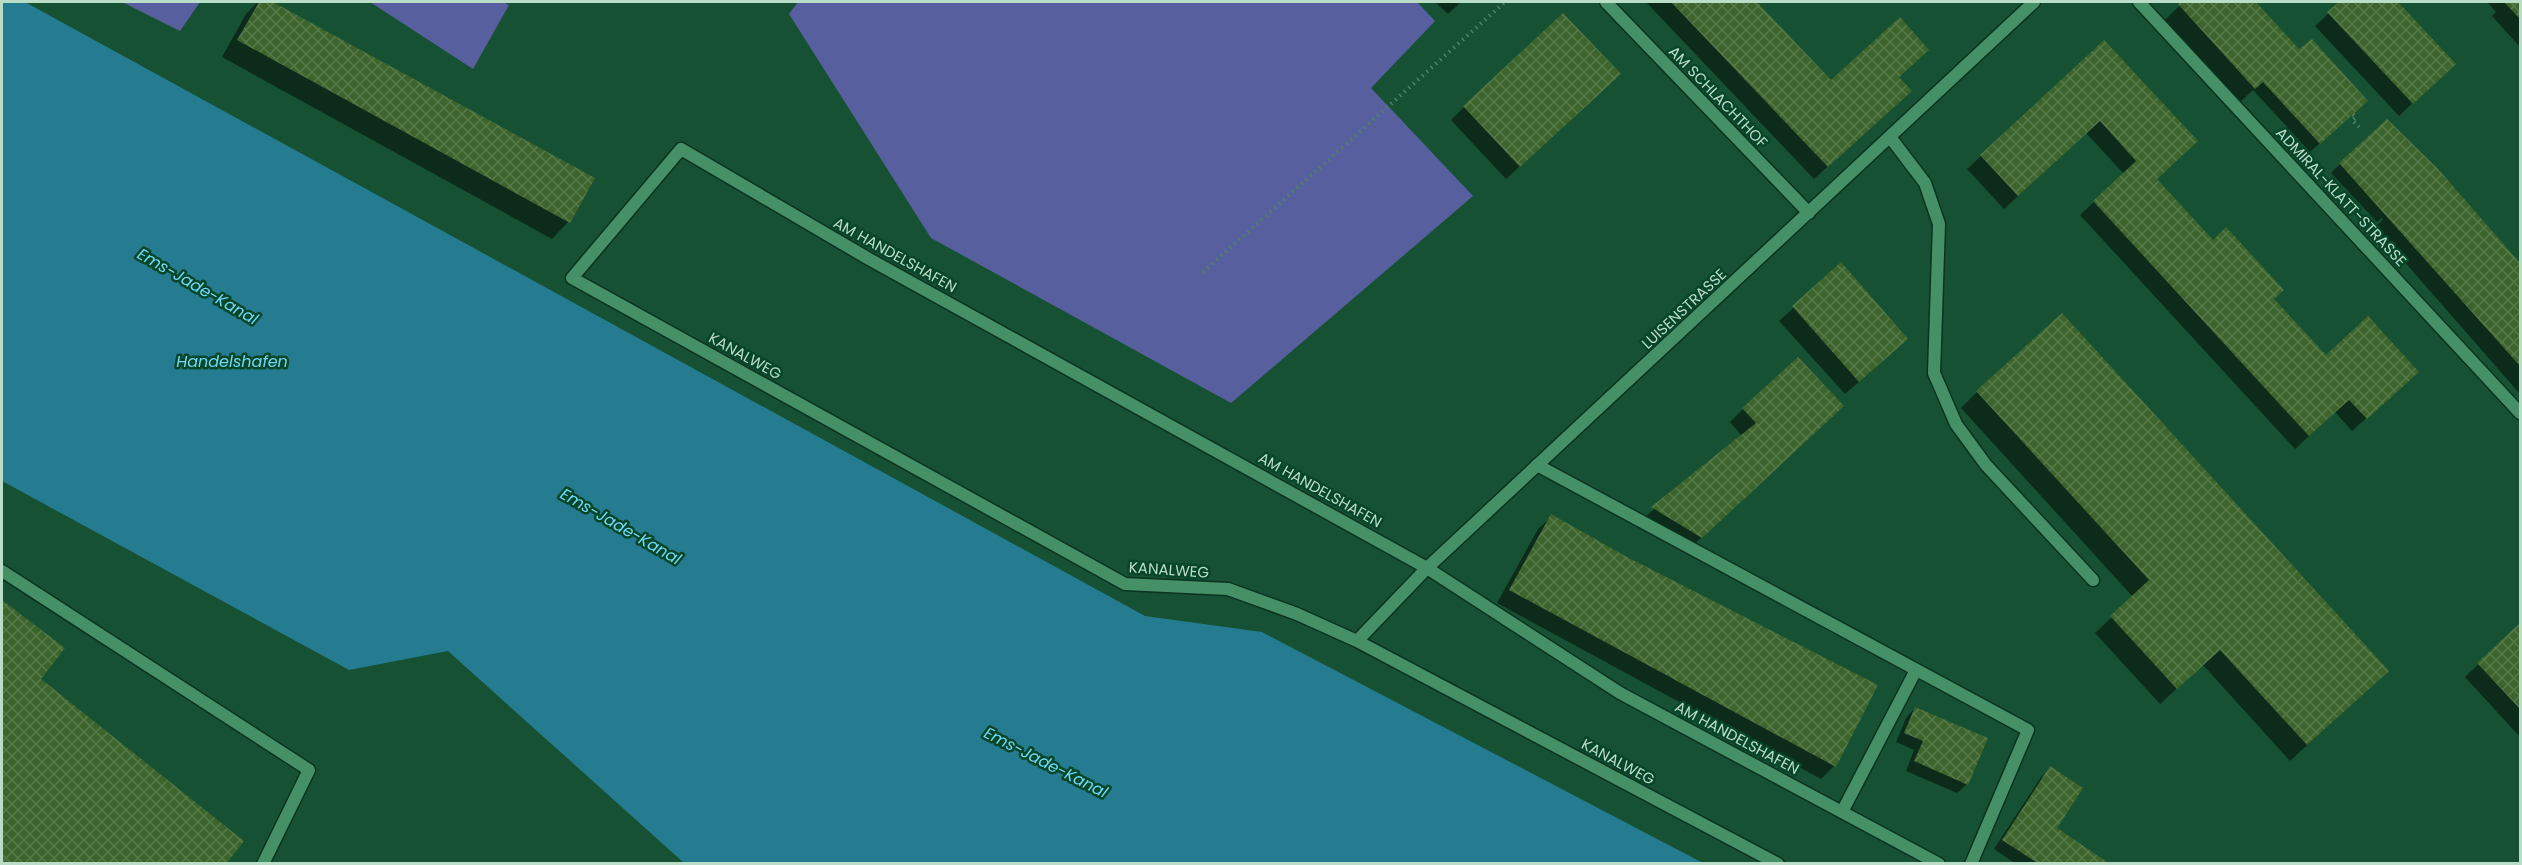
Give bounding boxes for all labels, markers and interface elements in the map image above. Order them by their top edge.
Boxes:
street label: AM SCHLACHTHOF [1664,41,1773,153]
street label: ADMIRAL-KLATT-STRASSE [2271,123,2411,271]
street label: AM HANDELSHAFEN [830,212,961,297]
water label: Ems-Jade-Kanal [133,242,262,330]
street label: LUISENSTRASSE [1637,264,1731,353]
street label: KANALWEG [705,327,786,384]
water label: Handelshafen [176,350,288,373]
street label: AM HANDELSHAFEN [1255,447,1386,532]
water label: Ems-Jade-Kanal [556,482,685,570]
street label: KANALWEG [1128,556,1210,583]
street label: AM HANDELSHAFEN [1671,696,1803,779]
water label: Ems-Jade-Kanal [980,721,1112,804]
street label: KANALWEG [1578,733,1659,790]

